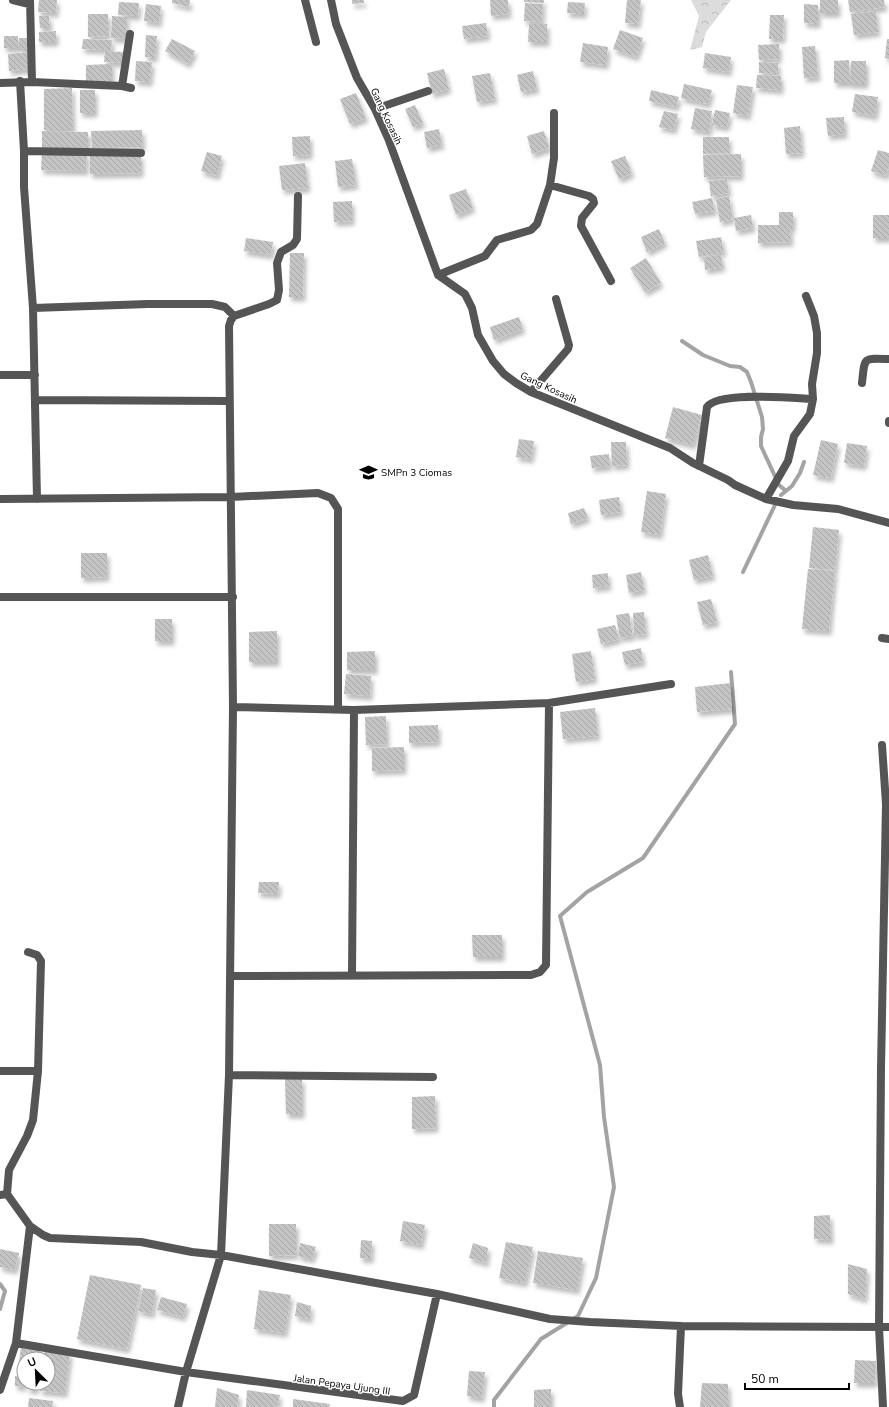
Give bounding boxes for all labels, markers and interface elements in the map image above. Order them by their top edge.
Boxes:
street label: Gang Kosasih [367,86,405,147]
street label: Gang Kosasih [518,369,579,407]
school or university icon: SMPn 3 Ciomas [358,462,378,482]
place label: SMPn 3 Ciomas [381,466,452,480]
north arrow [16,1351,56,1391]
text: U [25,1354,39,1371]
scale bar [745,1365,849,1391]
street label: Jalan Pepaya Ujung III [292,1371,391,1399]
text: 50 m [751,1371,779,1387]

